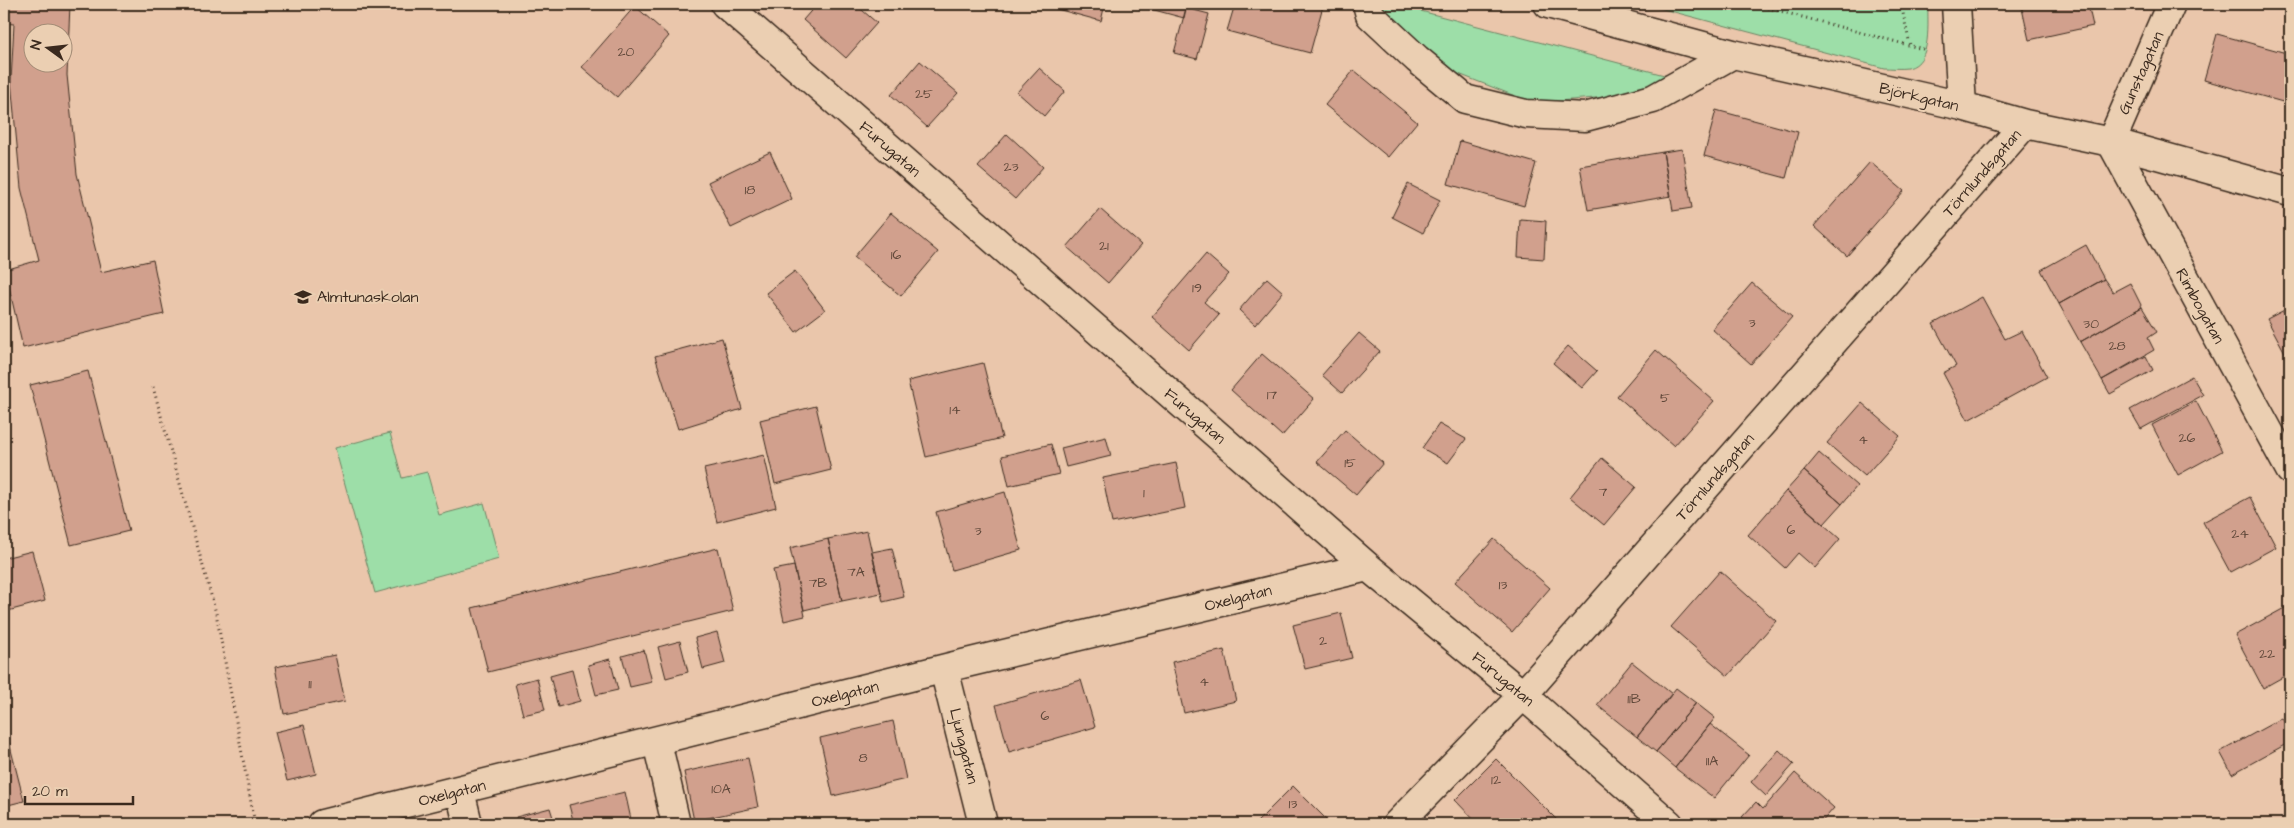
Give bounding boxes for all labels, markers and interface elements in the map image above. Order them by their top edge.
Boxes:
north arrow [22,22,72,72]
street label: Gunstagatan [2113,28,2170,118]
text: N [26,38,47,52]
house number: 20 [618,42,635,62]
street label: Björkgatan [1877,77,1961,118]
house number: 25 [915,84,933,104]
street label: Furugatan [854,116,926,183]
street label: Törnlundsgatan [1938,124,2027,222]
house number: 23 [1003,157,1019,177]
house number: 18 [745,180,755,200]
house number: 21 [1099,236,1109,256]
house number: 16 [891,245,902,265]
street label: Rimbogatan [2169,264,2230,348]
house number: 19 [1192,278,1202,298]
place label: Almtunaskolan [317,286,418,308]
school or university icon: Almtunaskolan [293,287,313,307]
house number: 3 [1748,313,1756,333]
house number: 30 [2083,314,2099,334]
house number: 28 [2108,336,2126,356]
street label: Furugatan [1159,383,1231,450]
house number: 17 [1267,385,1278,405]
house number: 5 [1660,388,1670,408]
house number: 14 [949,400,961,420]
street label: Törnlundsgatan [1671,428,1760,526]
house number: 26 [2179,428,2196,448]
house number: 4 [1858,430,1868,450]
house number: 15 [1344,453,1356,473]
house number: 7 [1599,482,1608,502]
house number: 1 [1143,483,1145,503]
house number: 6 [1787,520,1796,540]
house number: 3 [974,521,982,541]
house number: 24 [2231,524,2249,544]
house number: 7A [847,562,865,582]
house number: 7B [809,573,827,593]
house number: 13 [1499,575,1507,595]
street label: Oxelgatan [1202,579,1274,618]
house number: 2 [1319,631,1327,651]
house number: 22 [2259,644,2275,664]
street label: Furugatan [1467,646,1539,712]
house number: 4 [1199,672,1209,692]
house number: 11 [308,674,312,694]
street label: Oxelgatan [809,675,881,714]
house number: 11B [1627,689,1641,709]
street label: Ljunggatan [943,706,984,786]
house number: 6 [1041,706,1050,726]
house number: 8 [858,748,868,768]
house number: 11A [1706,751,1718,771]
house number: 12 [1491,770,1501,790]
scale bar [25,773,132,805]
street label: Oxelgatan [416,774,488,813]
house number: 10A [711,779,731,799]
text: 20 m [32,781,68,802]
house number: 13 [1289,794,1297,814]

